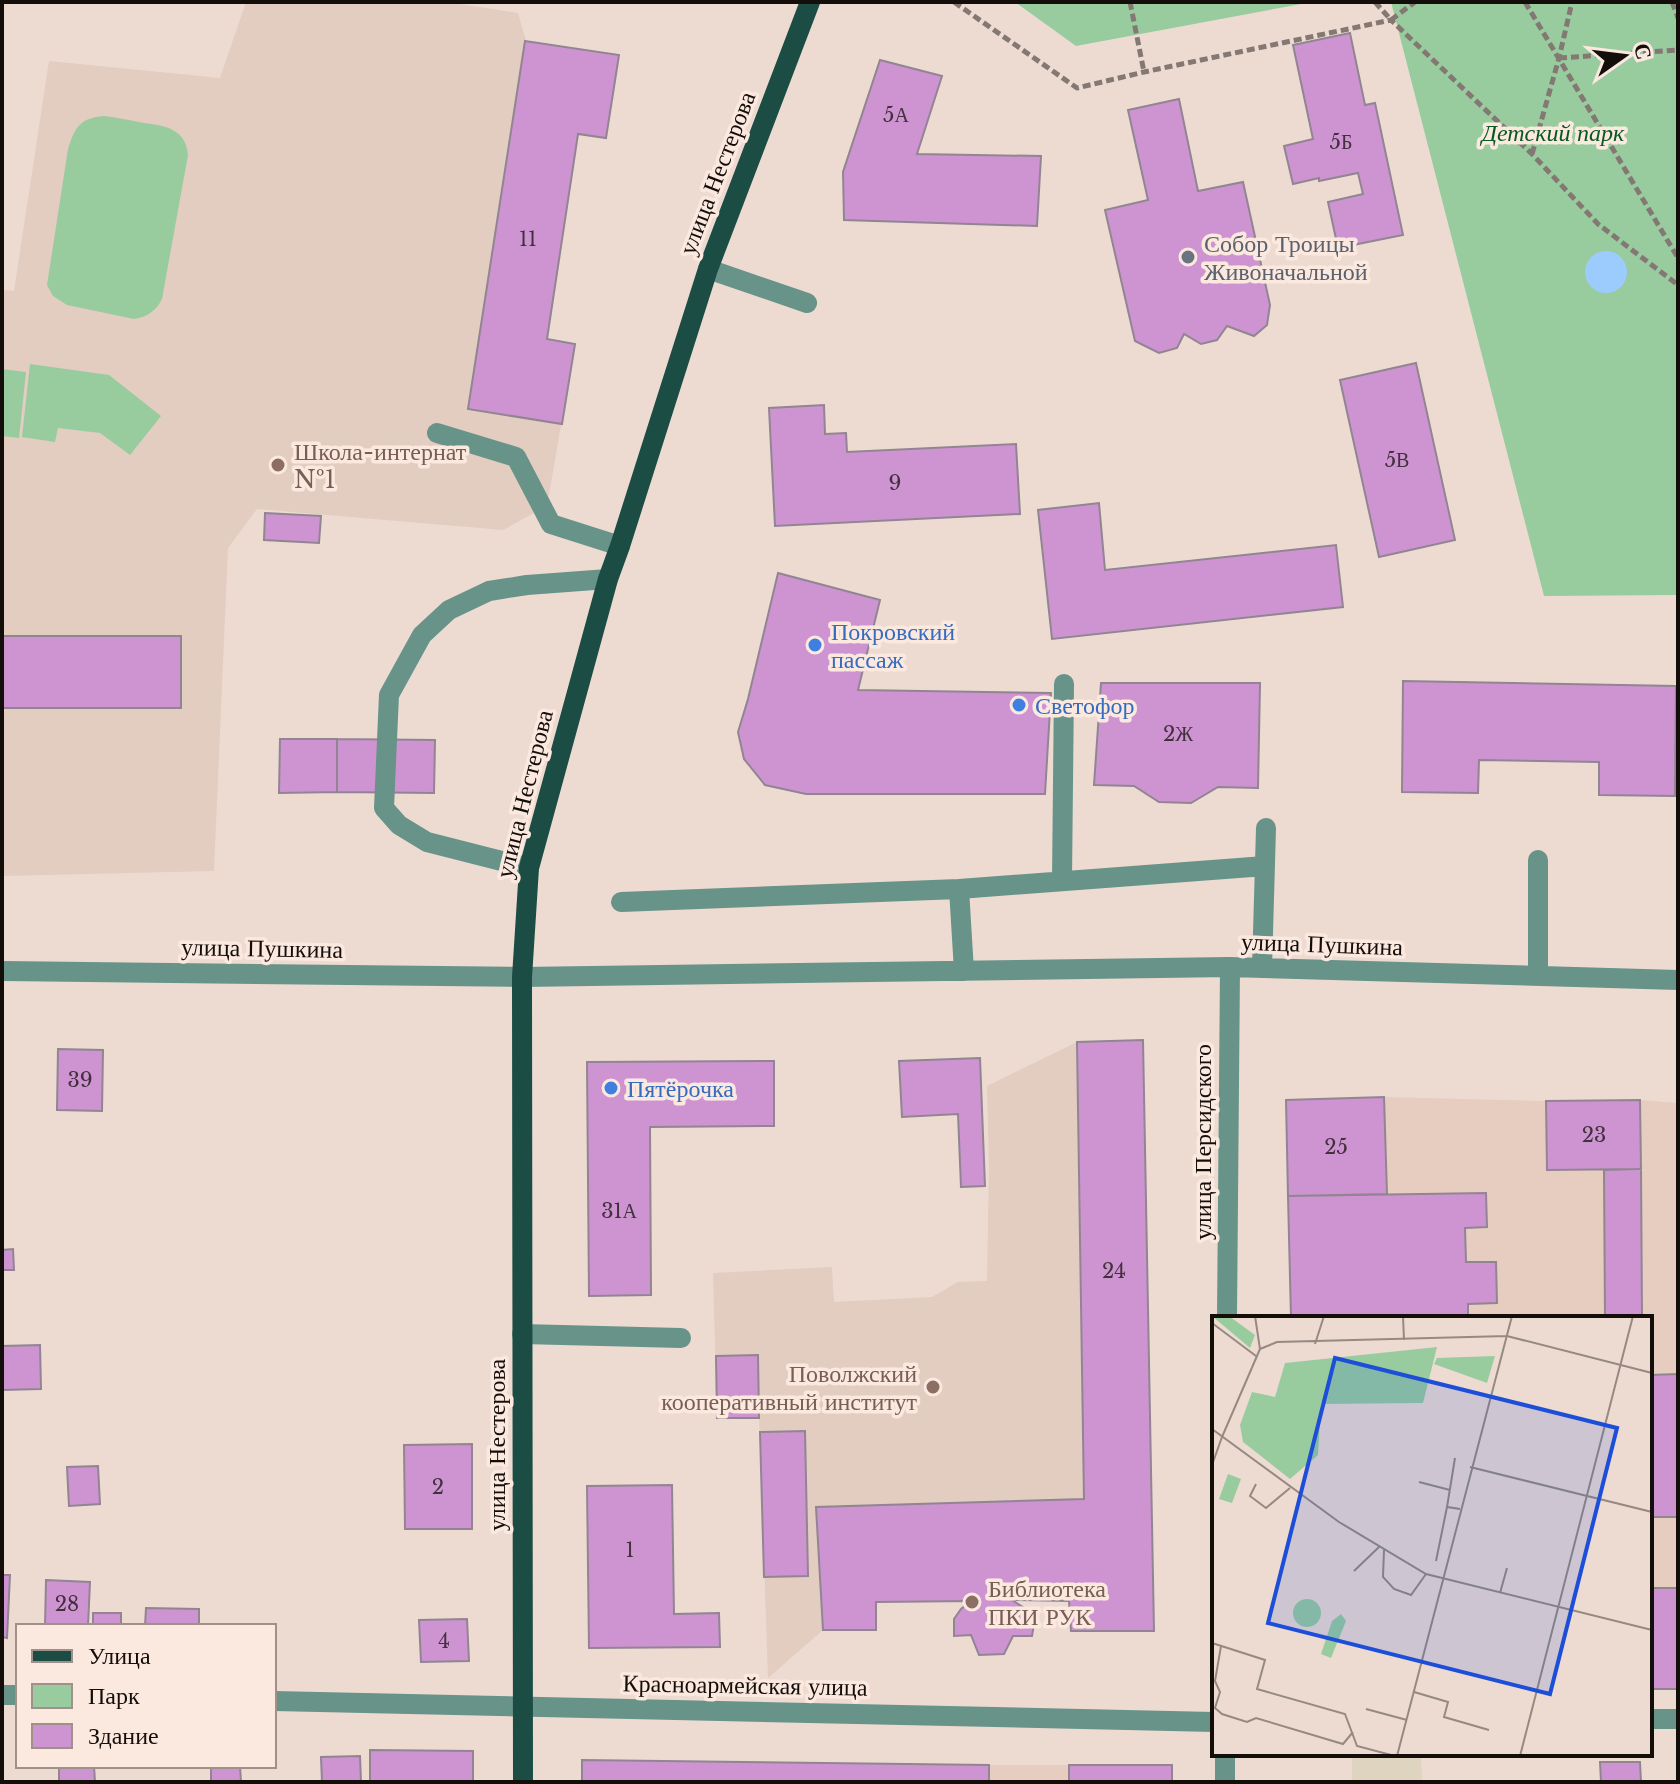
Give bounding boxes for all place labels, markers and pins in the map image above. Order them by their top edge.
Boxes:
place label: Собор Троицы Живоначальной [1204,229,1368,286]
marker: Собор Троицы Живоначальной [1179,248,1197,266]
place label: Школа-интернат №1 [294,437,467,494]
marker: Школа-интернат №1 [269,456,287,474]
place label: Покровский пассаж [831,617,955,674]
marker: Покровский пассаж [806,636,824,654]
place label: Светофор [1035,691,1135,720]
marker: Светофор [1010,696,1028,714]
place label: Пятёрочка [627,1074,734,1103]
marker: Пятёрочка [602,1079,620,1097]
place label: Поволжский кооперативный институт [661,1359,918,1416]
marker: Поволжский кооперативный институт [924,1378,942,1396]
place label: Библиотека ПКИ РУК [988,1574,1106,1631]
marker: Библиотека ПКИ РУК [963,1593,981,1611]

